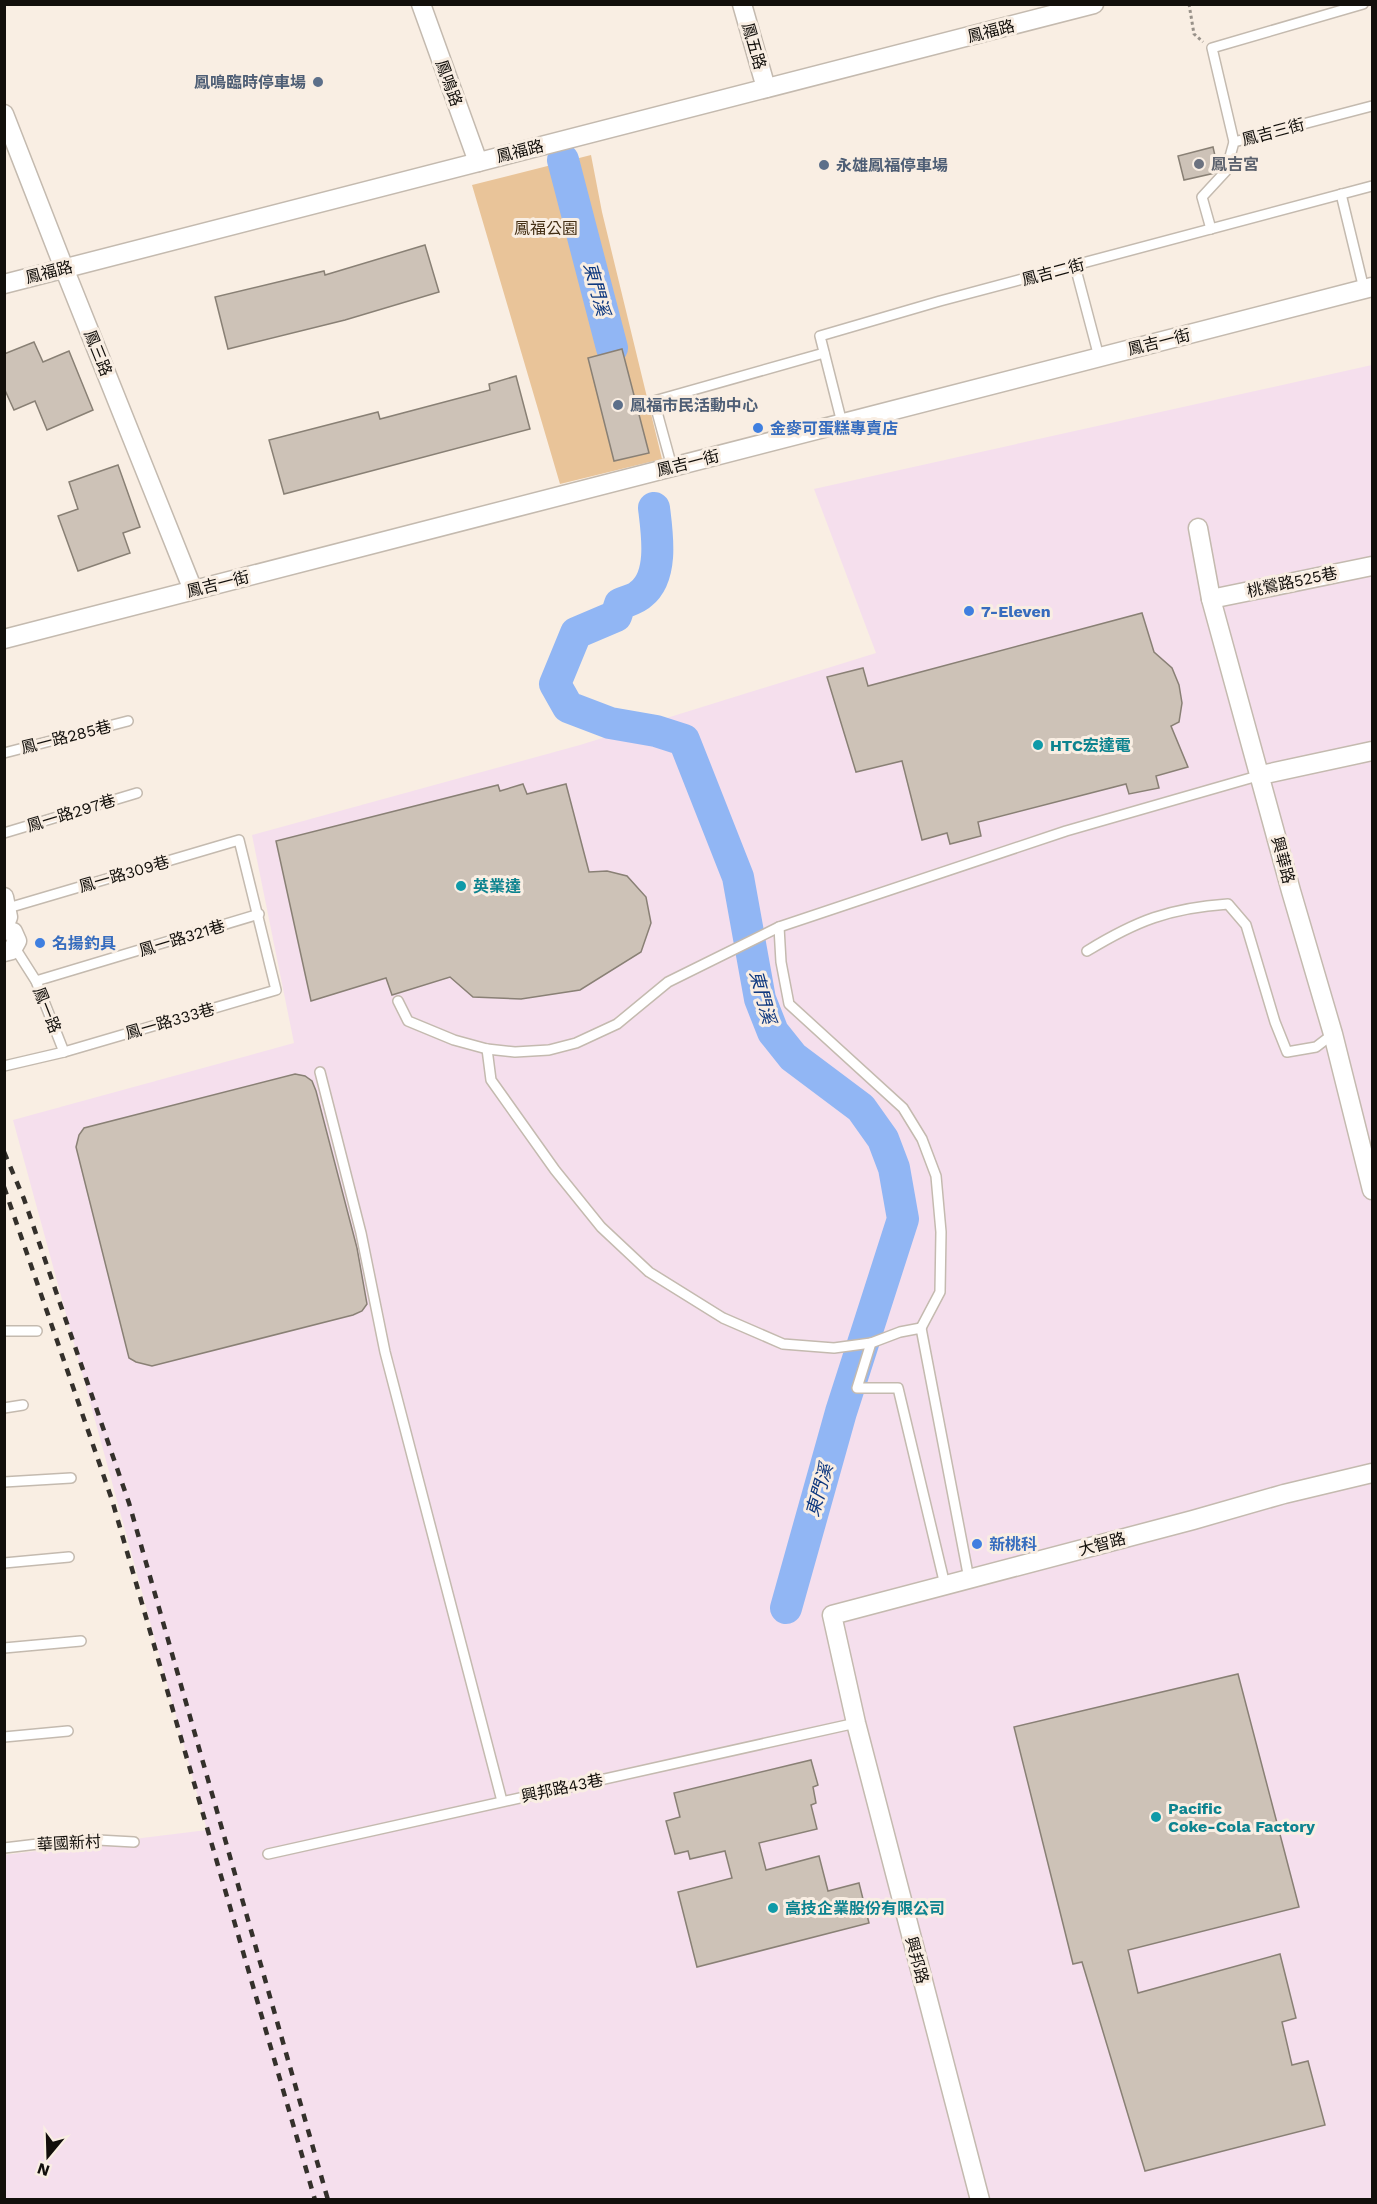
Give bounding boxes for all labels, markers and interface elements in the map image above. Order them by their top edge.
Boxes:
street label: 鳳福路 [965,16,1017,46]
street label: 鳳五路 [738,20,770,72]
street label: 鳳鳴路 [432,57,466,109]
place label: 鳳鳴臨時停車場 [194,73,306,92]
marker: 鳳鳴臨時停車場 [311,75,325,89]
street label: 鳳吉三街 [1240,115,1306,149]
street label: 鳳福路 [494,136,546,166]
place label: 鳳吉宮 [1211,155,1259,174]
place label: 永雄鳳福停車場 [836,156,948,175]
marker: 鳳吉宮 [1192,157,1206,171]
marker: 永雄鳳福停車場 [817,158,831,172]
park label: 鳳福公園 [514,219,578,238]
street label: 鳳吉二街 [1020,255,1086,289]
street label: 鳳福路 [23,257,75,287]
water label: 東門溪 [580,260,615,321]
street label: 鳳吉一街 [1126,325,1192,359]
street label: 鳳三路 [80,327,116,379]
place label: 鳳福市民活動中心 [630,396,758,415]
marker: 鳳福市民活動中心 [611,398,625,412]
place label: 金麥可蛋糕專賣店 [770,419,898,438]
marker: 金麥可蛋糕專賣店 [751,421,765,435]
street label: 鳳吉一街 [655,446,721,480]
street label: 桃鶯路525巷 [1245,563,1339,601]
street label: 鳳吉一街 [185,567,251,601]
place label: 7-Eleven [981,602,1051,621]
marker: 7-Eleven [962,604,976,618]
street label: 鳳一路285巷 [19,717,113,757]
place label: HTC宏達電 [1050,736,1131,755]
marker: HTC宏達電 [1031,738,1045,752]
street label: 鳳一路297巷 [24,790,118,836]
street label: 興華路 [1268,834,1298,886]
street label: 鳳一路309巷 [77,852,171,896]
place label: 英業達 [473,877,521,896]
marker: 英業達 [454,879,468,893]
street label: 鳳一路321巷 [137,916,227,960]
place label: 名揚釣具 [52,934,116,953]
marker: 名揚釣具 [33,936,47,950]
water label: 東門溪 [746,968,781,1029]
street label: 鳳一路 [29,984,65,1036]
street label: 鳳一路333巷 [123,999,217,1043]
water label: 東門溪 [801,1458,837,1519]
street label: 大智路 [1076,1529,1128,1559]
place label: 新桃科 [989,1535,1037,1554]
marker: 新桃科 [970,1537,984,1551]
street label: 興邦路43巷 [519,1770,605,1806]
place label: Pacific Coke-Cola Factory [1168,1799,1316,1836]
marker: Pacific Coke-Cola Factory [1149,1810,1163,1824]
street label: 華國新村 [37,1832,101,1854]
place label: 高技企業股份有限公司 [785,1899,945,1918]
marker: 高技企業股份有限公司 [766,1901,780,1915]
street label: 興邦路 [902,1934,932,1986]
north arrow [18,2126,78,2186]
text: N [35,2159,52,2181]

